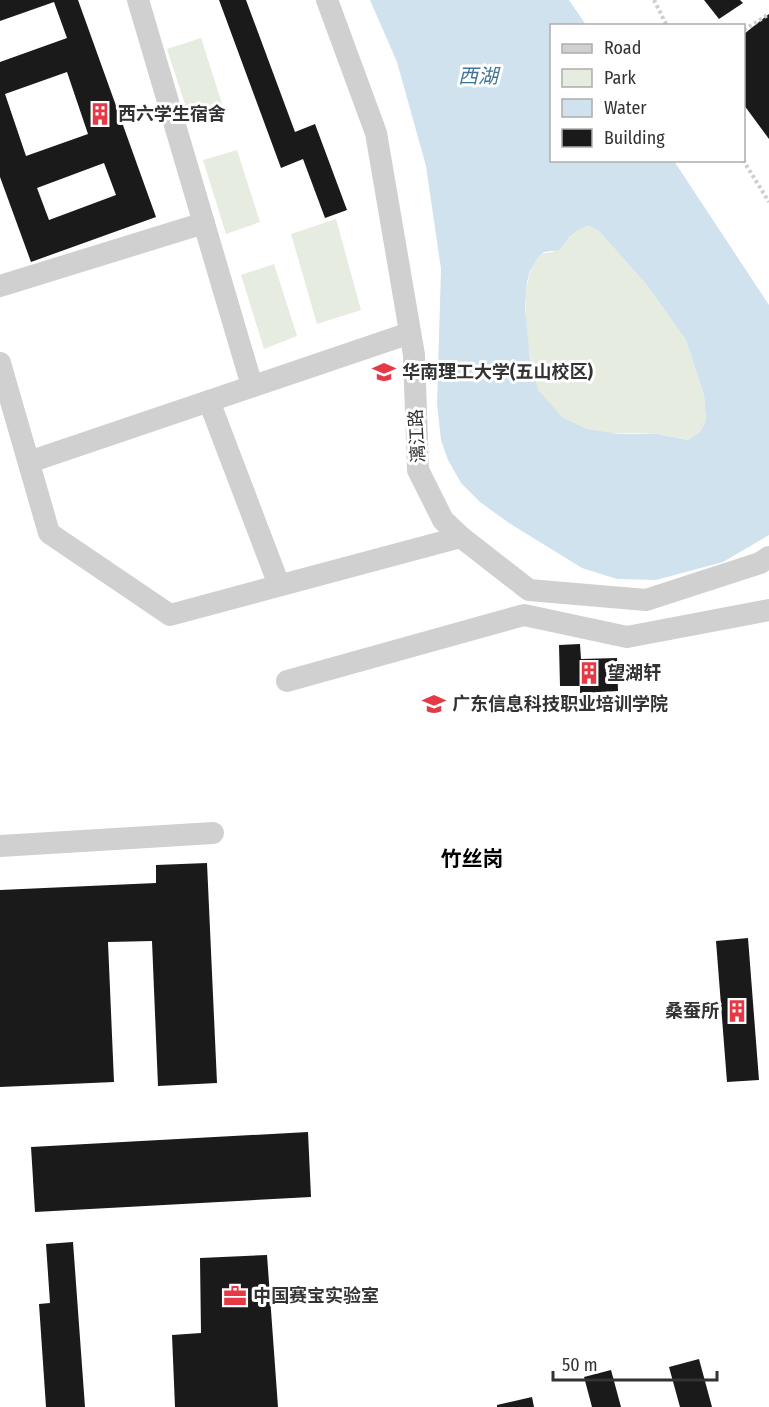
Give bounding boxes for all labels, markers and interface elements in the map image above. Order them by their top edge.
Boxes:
legend [550,24,745,162]
text: Road [604,37,641,59]
water label: 西湖 [458,64,501,88]
text: Park [604,67,637,89]
text: Water [604,97,647,119]
building icon: 西六学生宿舍 [87,101,113,127]
place label: 西六学生宿舍 [118,103,226,125]
text: Building [604,127,665,149]
school or university icon: 华南理工大学(五山校区) [371,359,397,385]
place label: 华南理工大学(五山校区) [402,361,593,383]
street label: 漓江路 [405,408,429,464]
building icon: 望湖轩 [576,660,602,686]
place label: 望湖轩 [607,662,661,684]
school or university icon: 广东信息科技职业培训学院 [421,691,447,717]
place label: 广东信息科技职业培训学院 [452,693,668,715]
district label: 竹丝岗 [441,846,504,872]
building icon: 桑蚕所 [724,998,750,1024]
place label: 桑蚕所 [665,1000,719,1022]
office icon: 中国赛宝实验室 [222,1283,248,1309]
place label: 中国赛宝实验室 [253,1285,379,1307]
scale bar [553,1344,716,1382]
text: 50 m [562,1354,598,1376]

